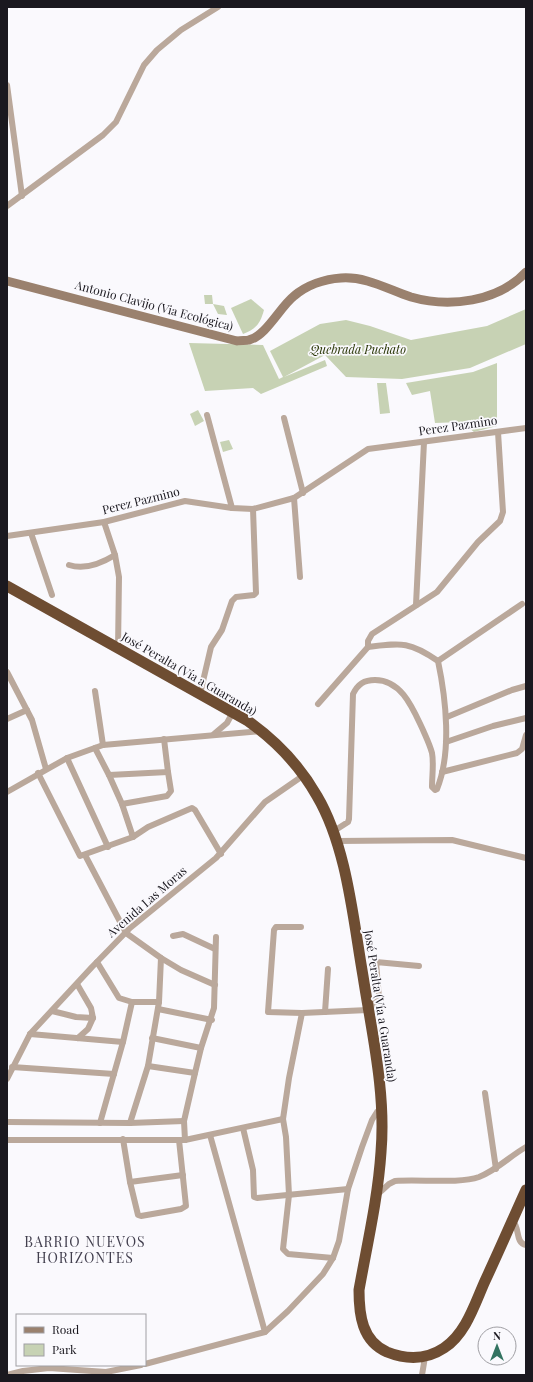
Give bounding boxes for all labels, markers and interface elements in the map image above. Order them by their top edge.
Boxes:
street label: Antonio Clavijo (Via Ecológica) [72,276,235,334]
park label: Quebrada Puchato [309,341,406,357]
street label: Perez Pazmino [417,412,499,438]
street label: Perez Pazmino [100,483,182,517]
street label: José Peralta (Vía a Guaranda) [118,627,260,719]
street label: Avenida Las Moras [102,862,190,941]
street label: José Peralta (Vía a Guaranda) [361,928,401,1083]
district label: BARRIO NUEVOS HORIZONTES [24,1232,146,1267]
legend [16,1314,146,1366]
text: Road [52,1321,79,1337]
north arrow [477,1326,517,1366]
text: N [493,1328,501,1343]
text: Park [52,1341,77,1357]

